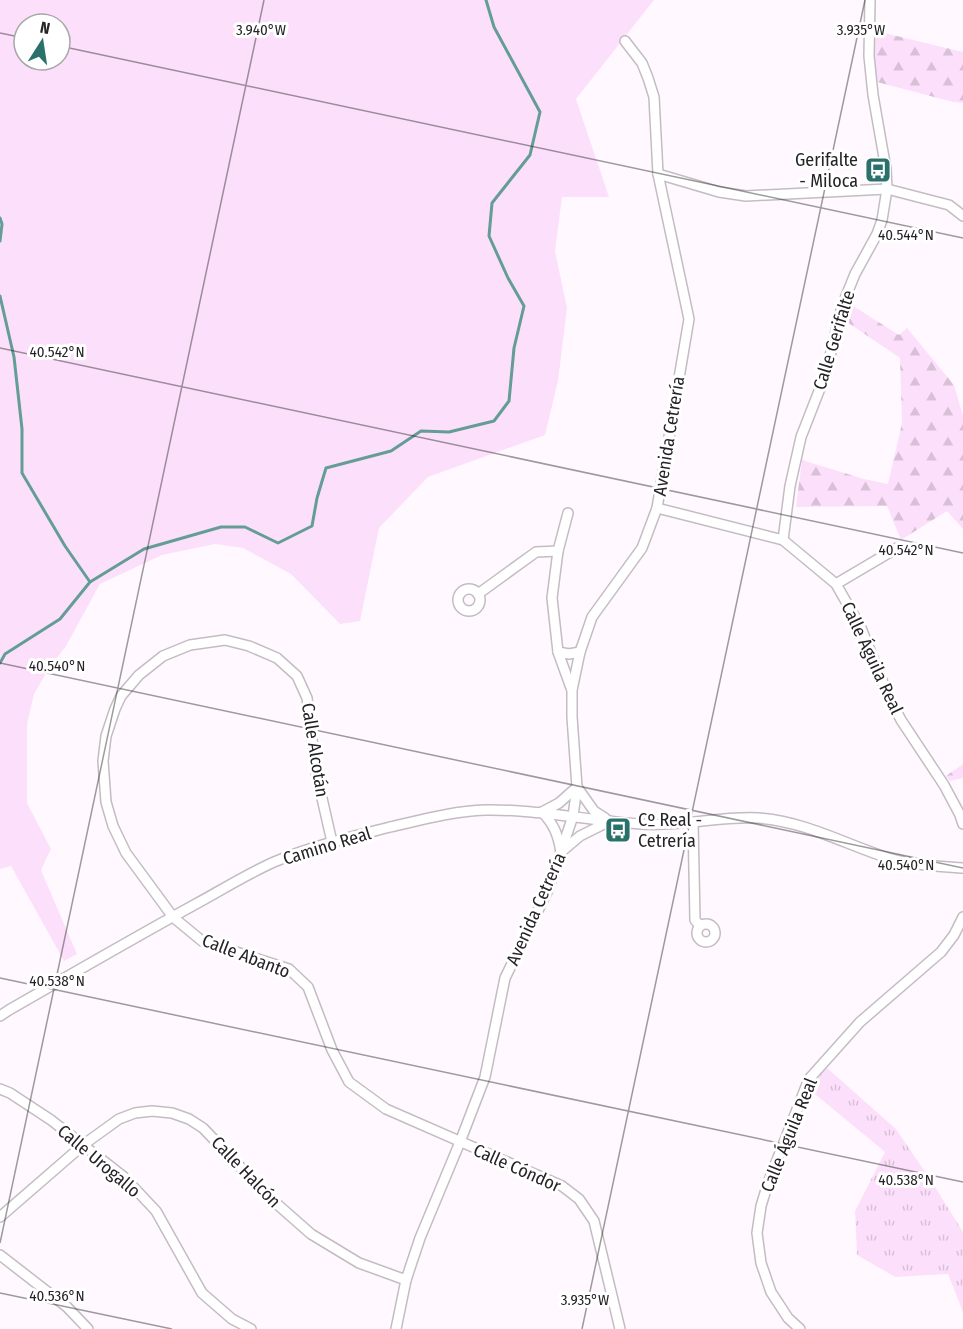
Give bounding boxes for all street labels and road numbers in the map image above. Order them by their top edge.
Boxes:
street label: Calle Gerifalte [808,287,860,393]
street label: Avenida Cetrería [649,374,689,497]
street label: Calle Águila Real [836,598,909,718]
street label: Calle Alcotán [297,701,333,799]
street label: Camino Real [280,822,374,870]
street label: Avenida Cetrería [501,849,571,969]
street label: Calle Abanto [199,929,293,983]
street label: Calle Águila Real [755,1074,822,1195]
street label: Calle Urogallo [53,1120,145,1202]
street label: Calle Halcón [207,1132,285,1212]
street label: Calle Cóndor [470,1139,565,1197]

